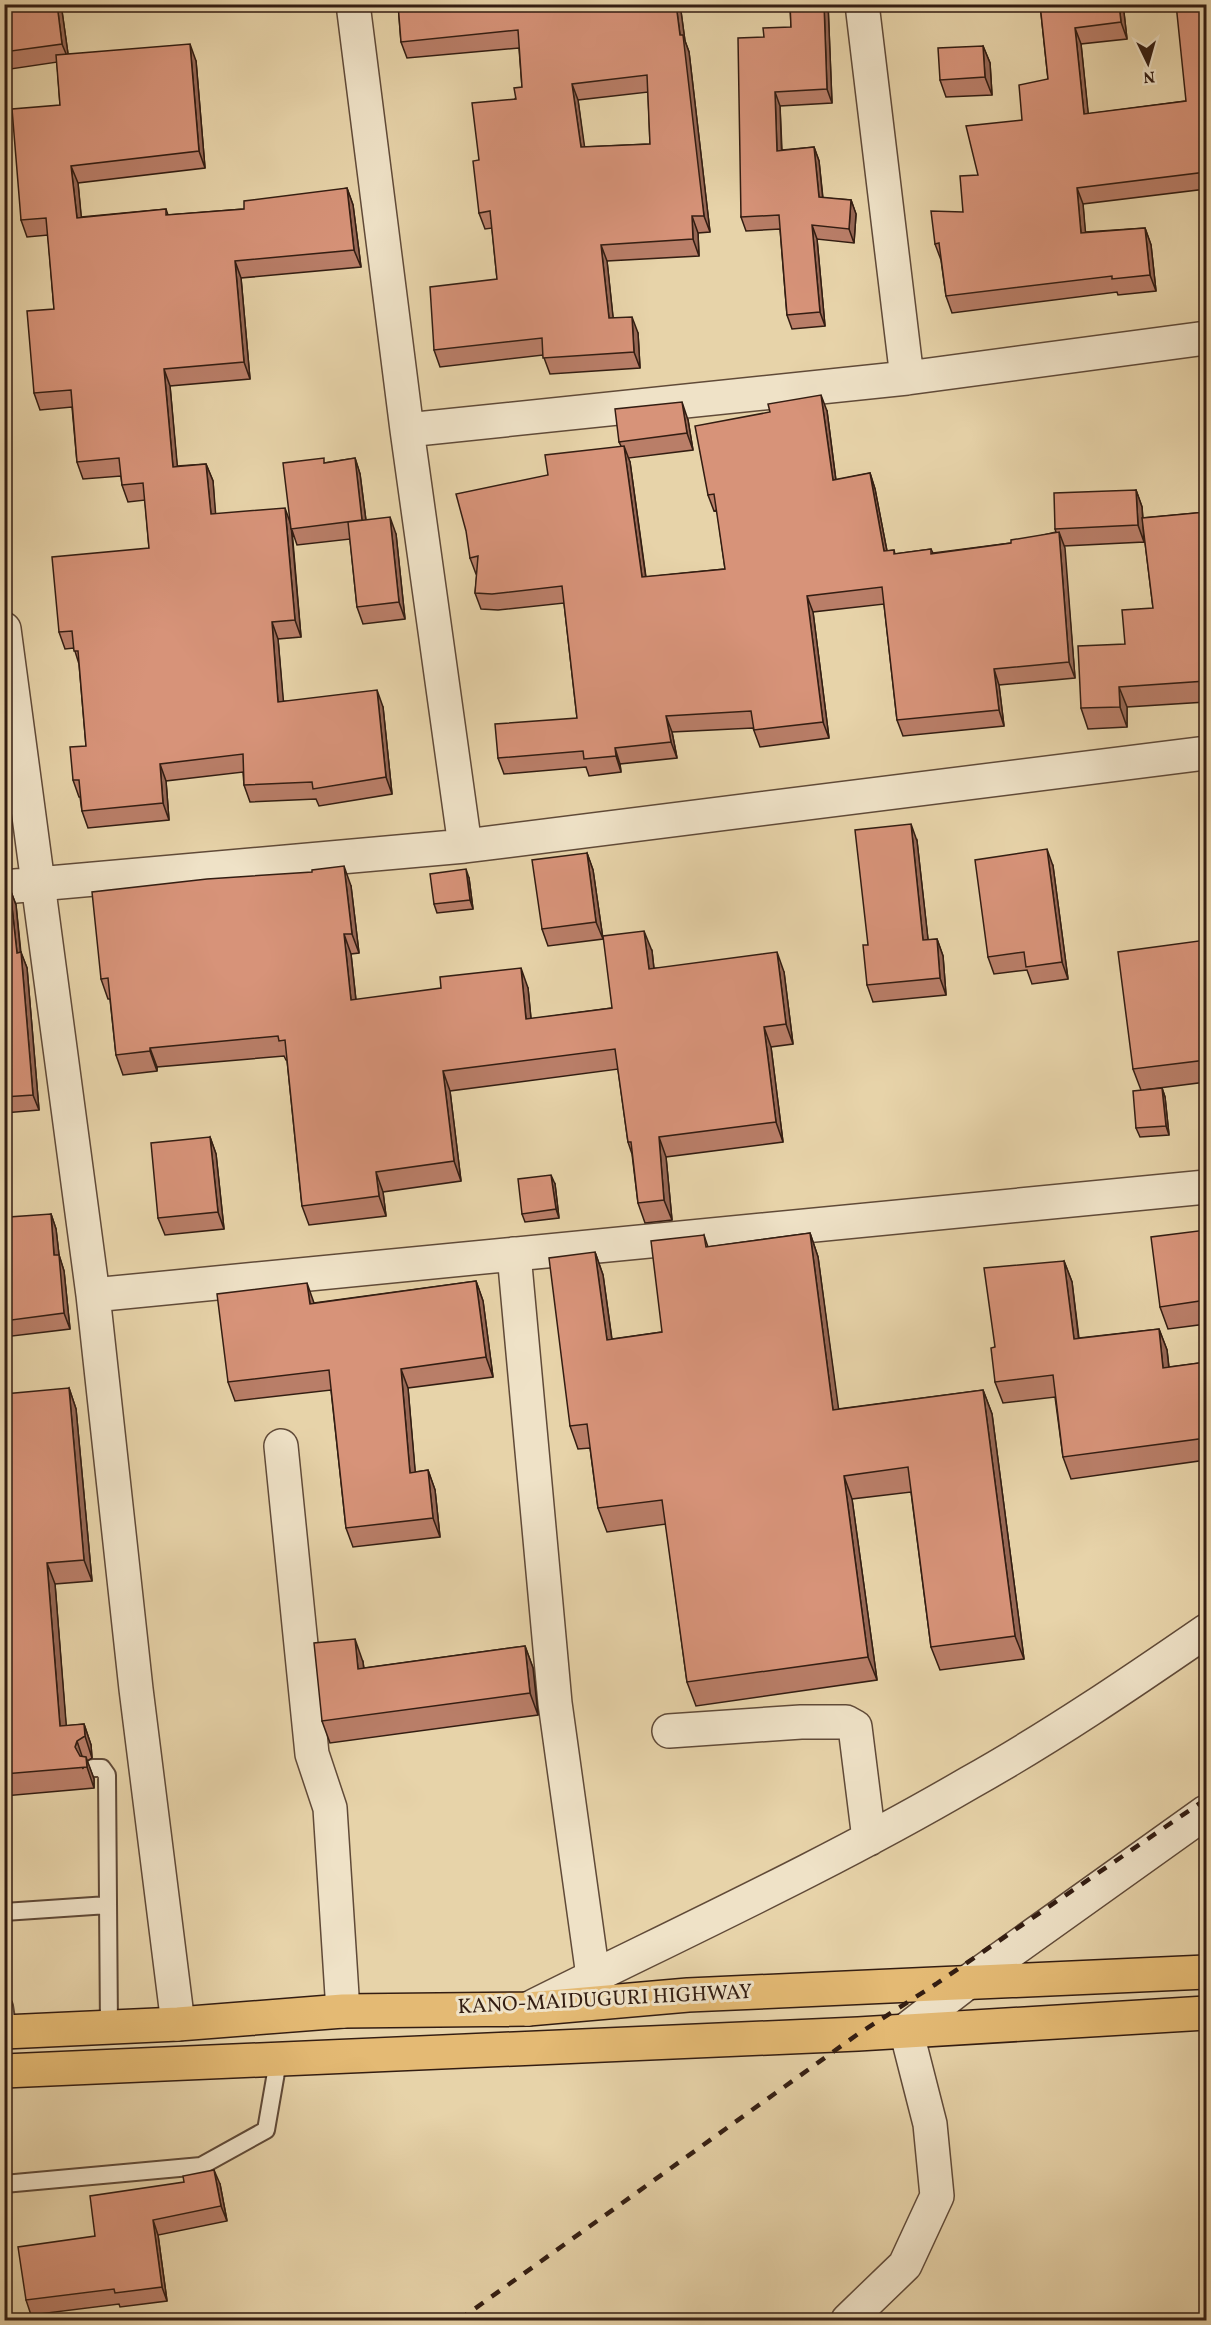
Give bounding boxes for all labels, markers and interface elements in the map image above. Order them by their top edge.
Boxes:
north arrow [1118,33,1178,93]
text: N [1142,64,1156,87]
street label: KANO-MAIDUGURI HIGHWAY [457,1978,753,2022]

